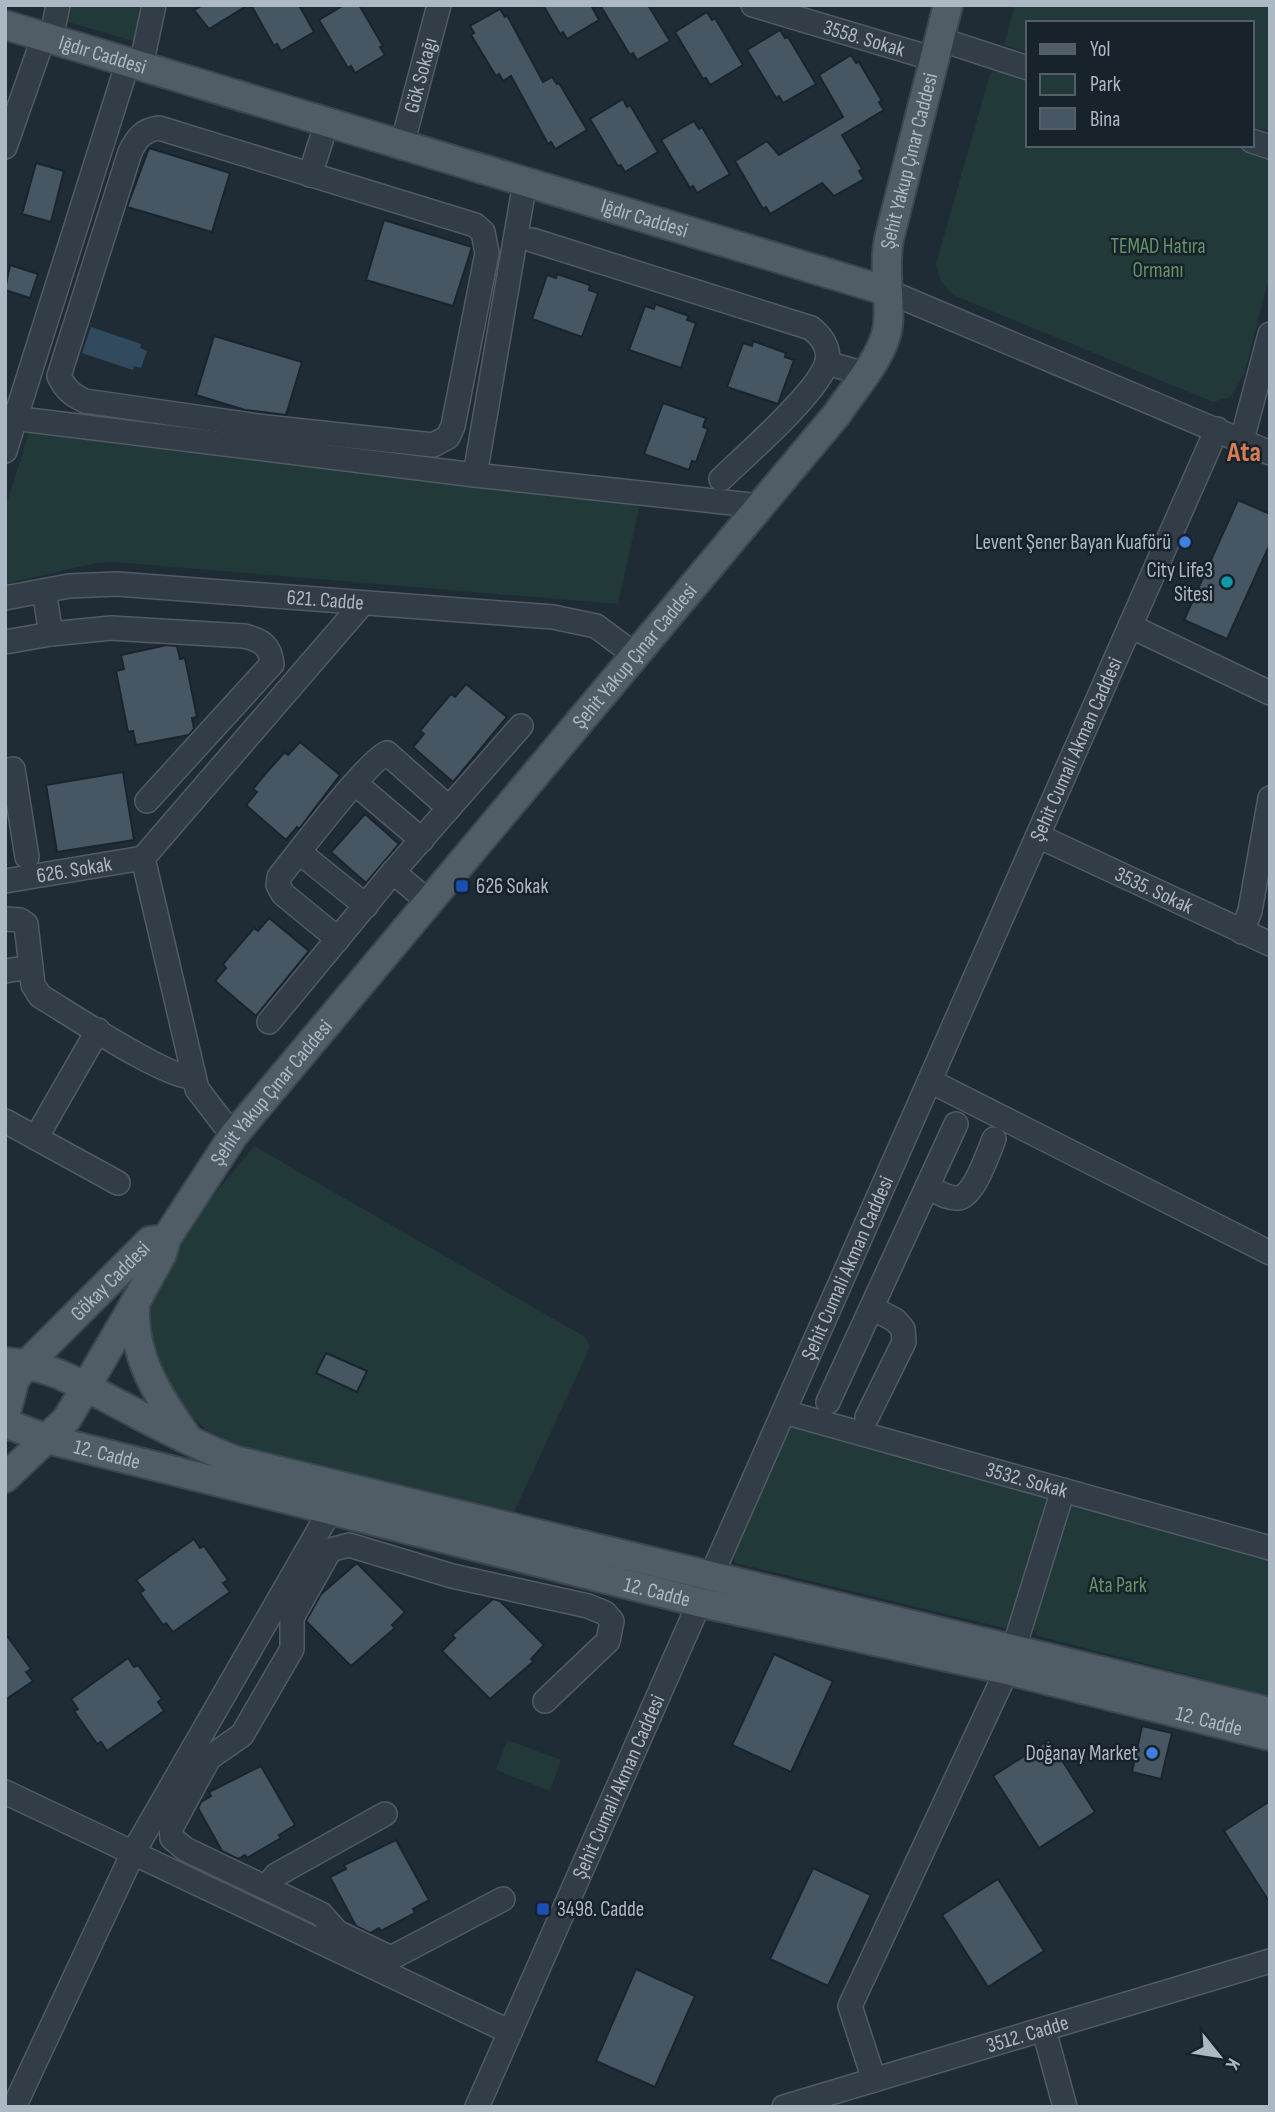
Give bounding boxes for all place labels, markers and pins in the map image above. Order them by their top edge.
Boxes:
place label: Levent Şener Bayan Kuaförü [975,530,1171,555]
marker: Levent Şener Bayan Kuaförü [1177,534,1193,550]
place label: City Life3 Sitesi [1146,558,1213,607]
marker: City Life3 Sitesi [1219,574,1235,590]
place label: 626 Sokak [476,874,548,899]
marker: 626 Sokak [454,878,470,894]
place label: Doğanay Market [1025,1741,1138,1766]
marker: Doğanay Market [1144,1745,1160,1761]
place label: 3498. Cadde [557,1897,644,1922]
marker: 3498. Cadde [535,1901,551,1917]

